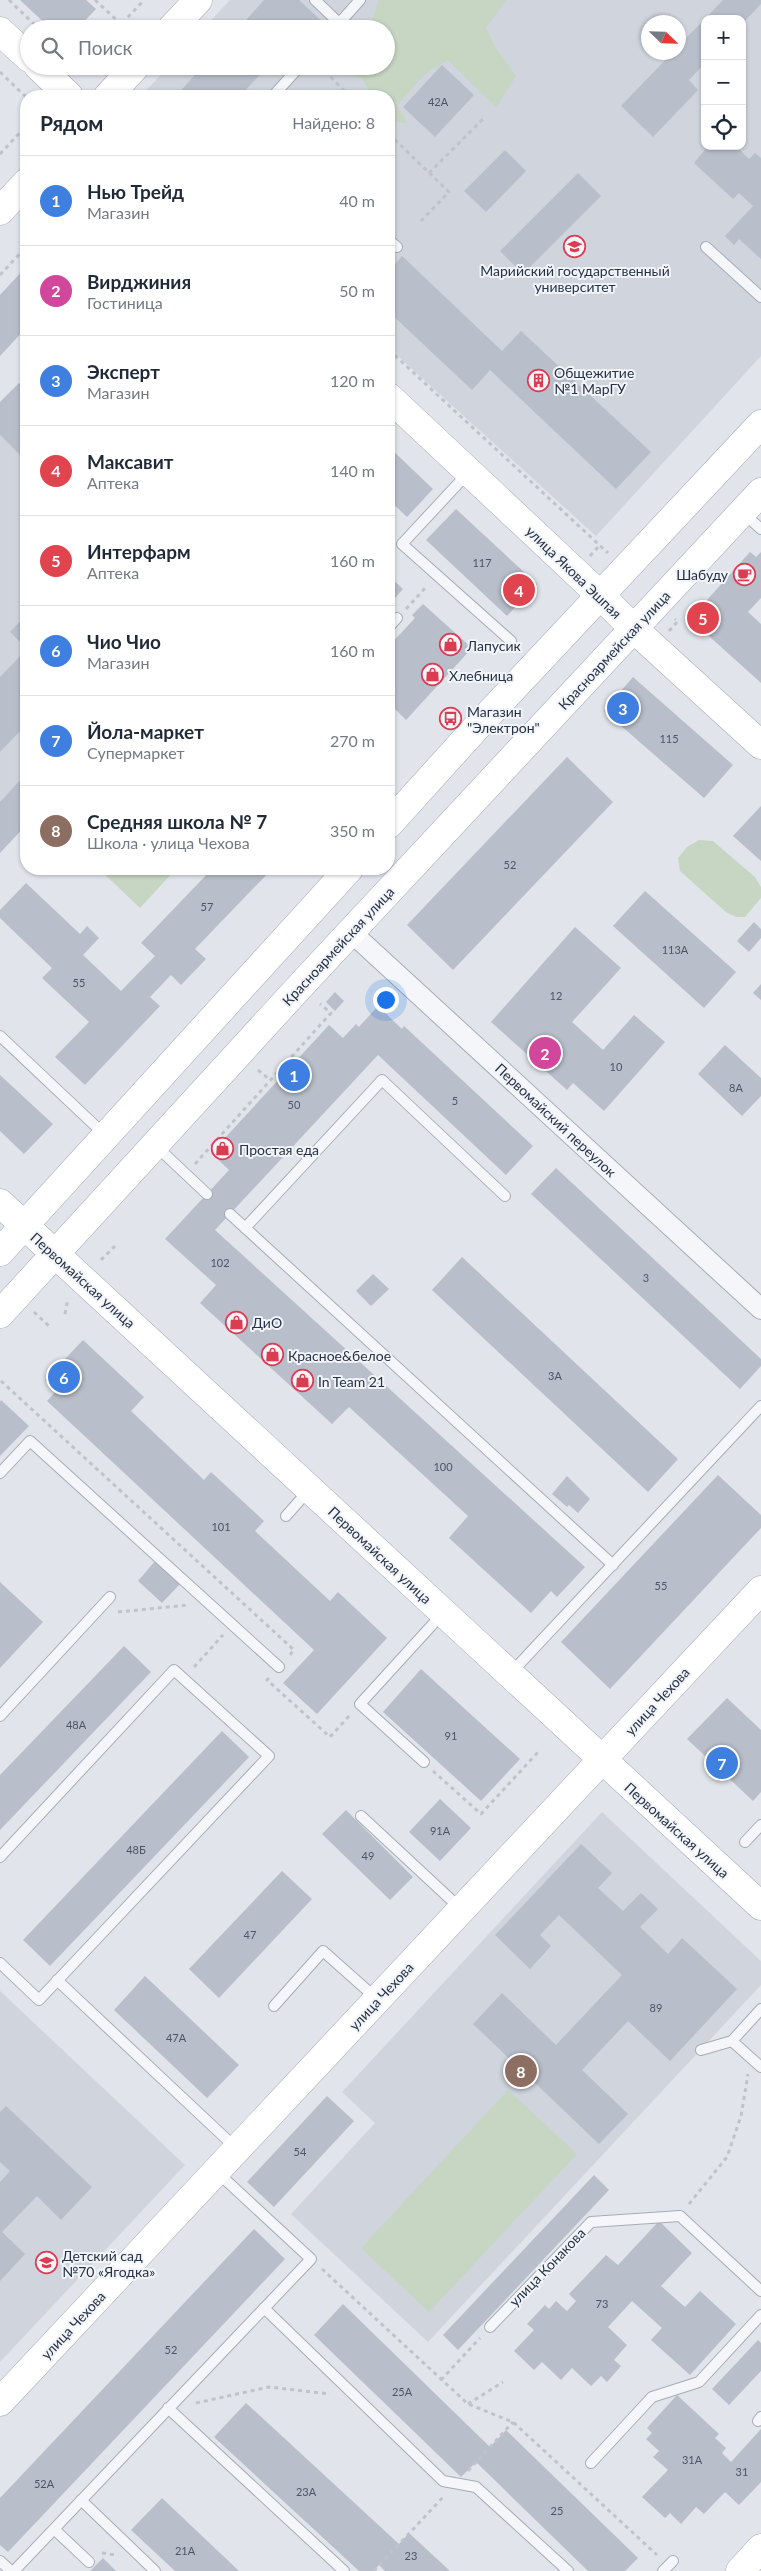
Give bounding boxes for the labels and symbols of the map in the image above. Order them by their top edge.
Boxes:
north arrow [641,15,686,60]
house number: 42А [428,95,449,108]
school or university icon: Марийский государственный университет [563,235,587,259]
place label: Марийский государственный университет [480,262,670,295]
place label: Общежитие №1 МарГУ [554,364,634,397]
building icon: Общежитие №1 МарГУ [526,368,550,392]
street label: улица Якова Эшпая [523,522,625,622]
house number: 117 [472,556,492,569]
cafe icon: Шабуду [732,562,756,586]
place label: Шабуду [676,566,729,583]
pin: 4 [503,571,535,609]
street label: Красноармейская улица [554,587,674,713]
pin: 5 [687,599,719,637]
shop icon: Лапусик [439,633,463,657]
place label: Лапусик [466,637,522,654]
shop icon: Хлебница [421,663,445,687]
place label: Хлебница [449,667,513,684]
pin: 3 [607,689,639,727]
place label: Магазин "Электрон" [467,703,540,736]
bus stop icon: Магазин "Электрон" [439,707,463,731]
house number: 115 [659,732,679,745]
house number: 52 [504,858,516,871]
street label: Красноармейская улица [278,883,398,1009]
house number: 57 [201,900,213,913]
house number: 113А [662,943,689,956]
house number: 55 [73,976,85,989]
your location [373,987,399,1013]
house number: 12 [550,989,562,1002]
pin: 2 [529,1034,561,1072]
pin: 1 [278,1056,310,1094]
street label: Первомайский переулок [492,1060,620,1181]
house number: 10 [610,1060,623,1073]
house number: 8А [729,1081,743,1094]
house number: 5 [452,1094,458,1107]
house number: 50 [288,1098,301,1111]
shop icon: Простая еда [211,1137,235,1161]
place label: Простая еда [239,1141,319,1158]
street label: Первомайская улица [27,1229,139,1331]
house number: 102 [210,1256,230,1269]
house number: 3 [643,1271,649,1284]
shop icon: ДиО [224,1310,248,1334]
place label: ДиО [252,1314,282,1331]
shop icon: Красное&белое [260,1343,284,1367]
place label: Красное&белое [288,1347,391,1364]
pin: 6 [48,1358,80,1396]
shop icon: In Team 21 [290,1369,314,1393]
house number: 3А [548,1369,562,1382]
place label: In Team 21 [318,1373,385,1390]
house number: 100 [433,1460,453,1473]
street label: Первомайская улица [325,1503,435,1607]
house number: 101 [211,1520,231,1533]
house number: 55 [655,1579,667,1592]
street label: улица Чехова [621,1663,693,1738]
house number: 48А [66,1718,87,1731]
house number: 91 [445,1729,457,1742]
pin: 7 [706,1744,738,1782]
street label: Первомайская улица [621,1779,733,1881]
house number: 91А [430,1824,451,1837]
house number: 48Б [126,1843,146,1856]
house number: 49 [362,1849,374,1862]
house number: 47 [244,1928,256,1941]
street label: улица Чехова [345,1958,417,2033]
house number: 89 [650,2001,662,2014]
house number: 47А [166,2031,187,2044]
pin: 8 [505,2052,537,2090]
house number: 54 [294,2145,307,2158]
street label: улица Конакова [505,2224,589,2310]
place label: Детский сад №70 «Ягодка» [62,2247,155,2280]
school or university icon: Детский сад №70 «Ягодка» [34,2251,58,2275]
street label: улица Чехова [37,2287,109,2362]
house number: 73 [596,2297,608,2310]
house number: 52 [165,2343,177,2356]
house number: 25А [392,2385,413,2398]
house number: 31А [682,2453,703,2466]
house number: 31 [736,2465,748,2478]
house number: 52А [34,2477,55,2490]
house number: 23А [296,2485,317,2498]
house number: 25 [551,2504,563,2517]
house number: 21А [175,2544,196,2557]
house number: 23 [405,2549,417,2562]

